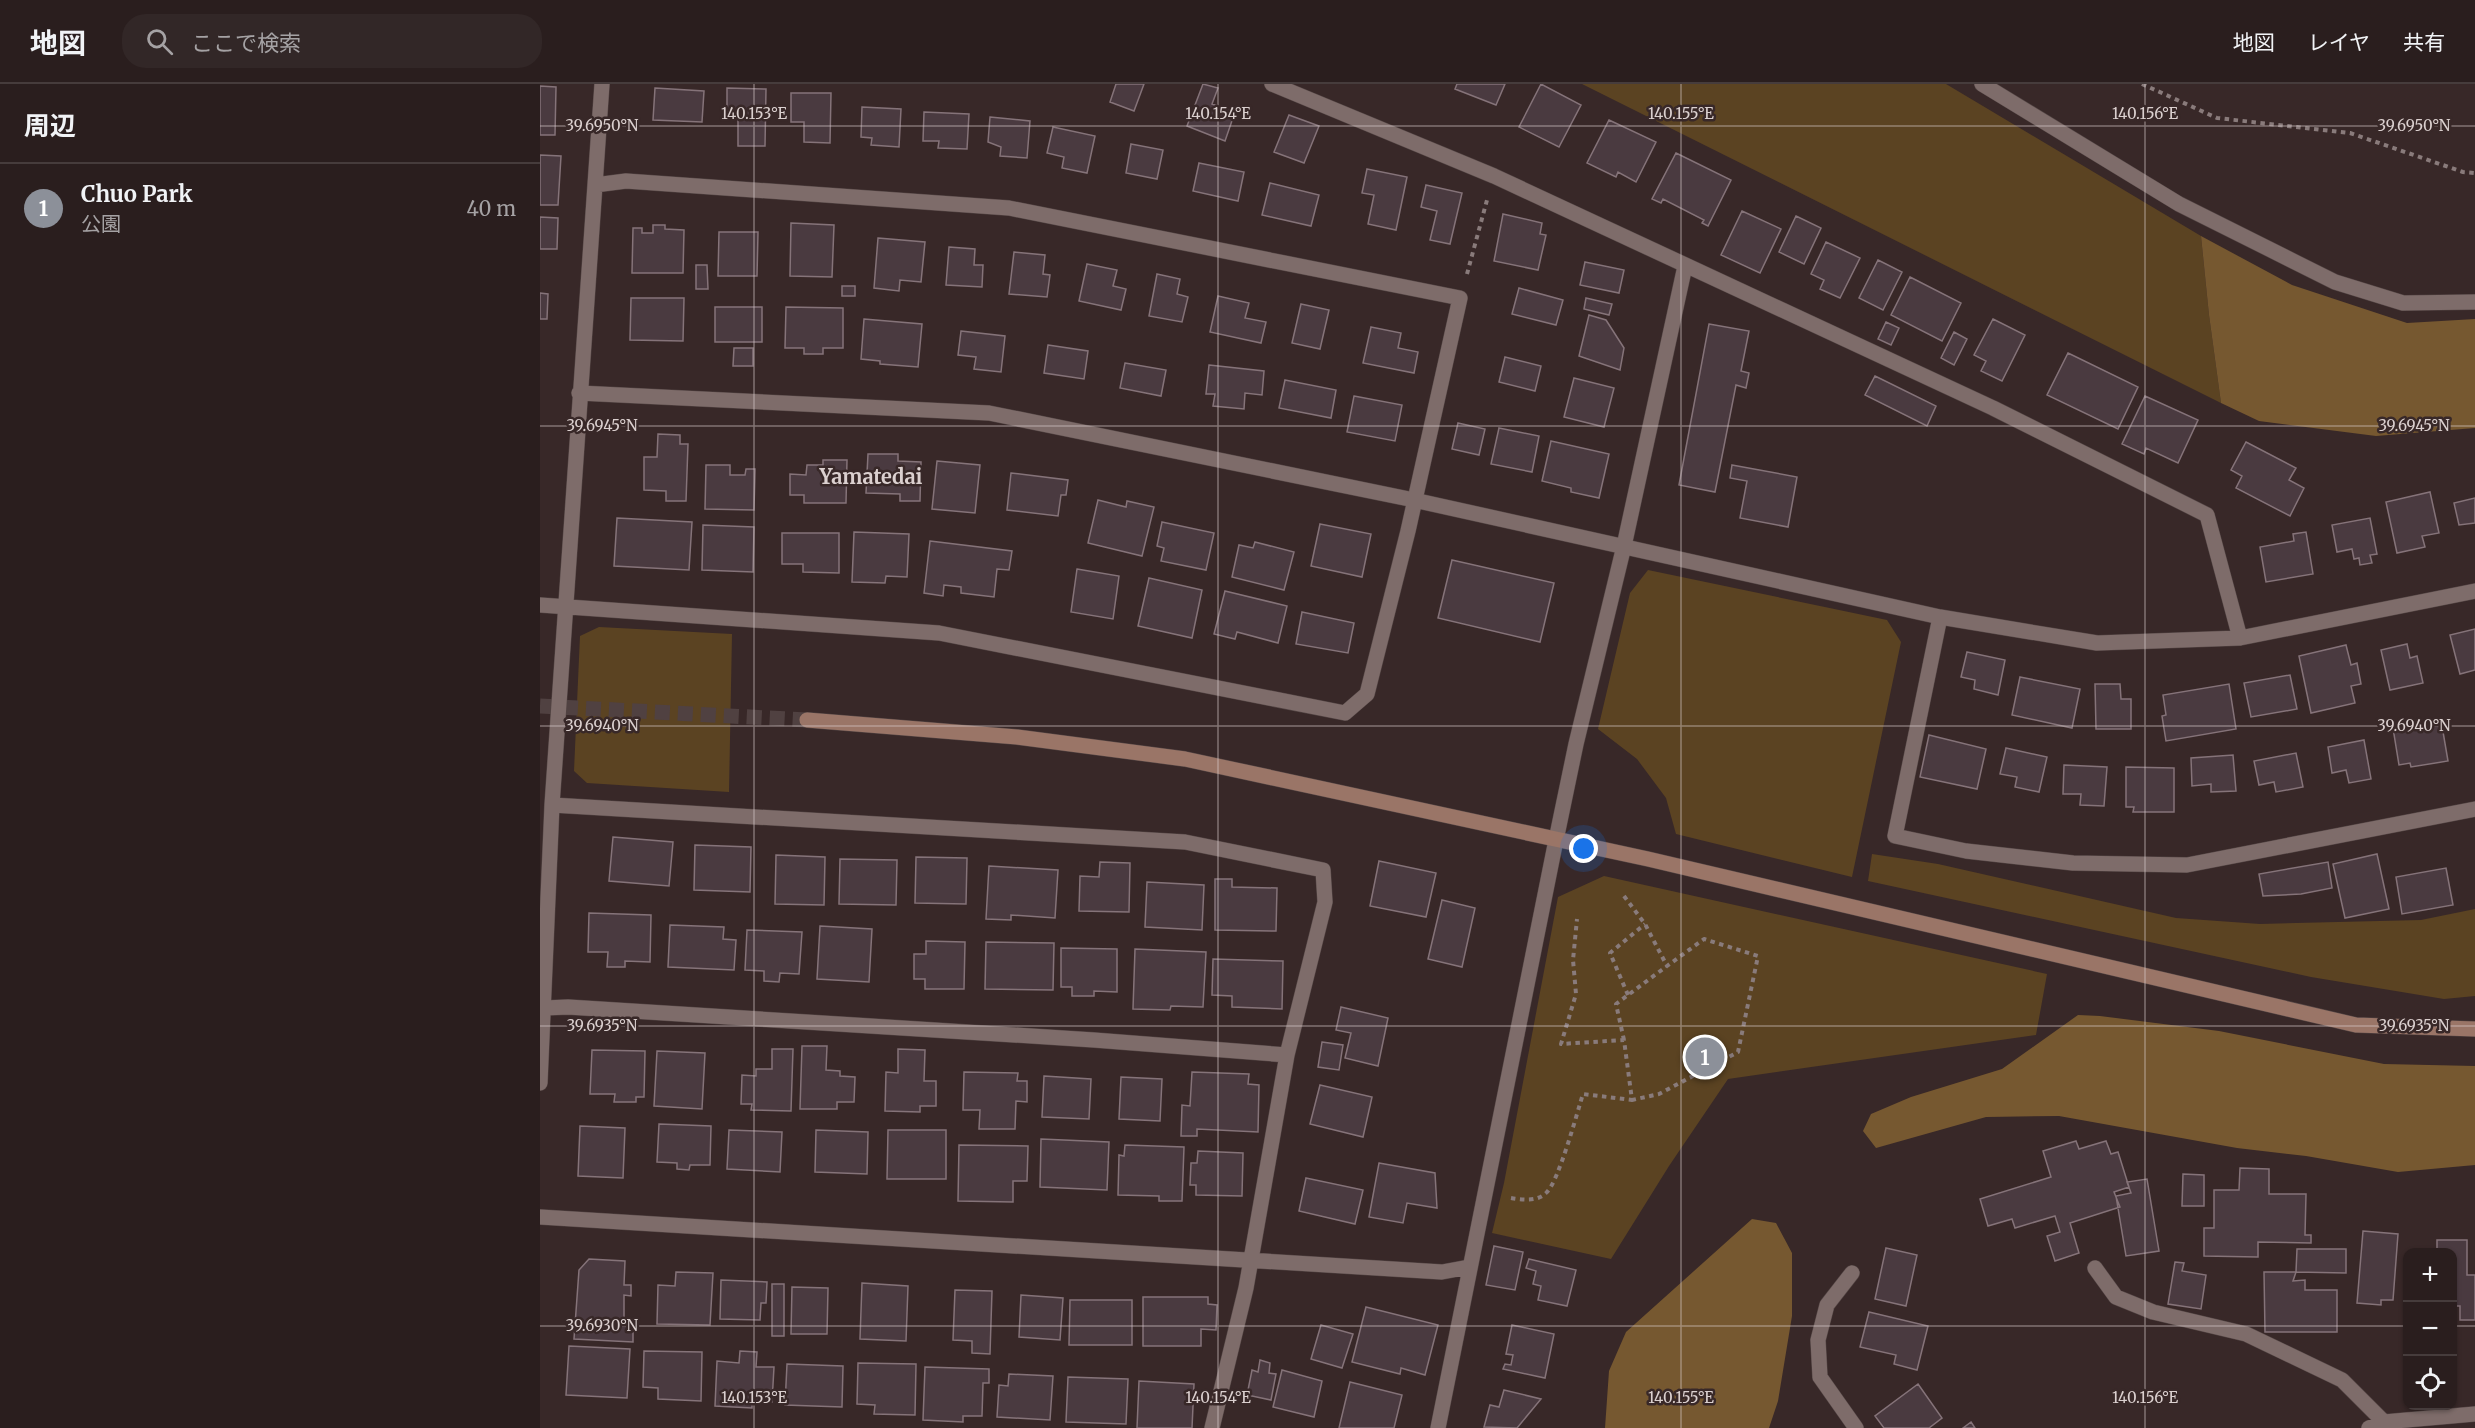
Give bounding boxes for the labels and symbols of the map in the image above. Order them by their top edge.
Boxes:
text: 140.153°E [721,104,787,123]
text: 140.154°E [1185,104,1251,123]
text: 140.155°E [1648,104,1714,123]
text: 140.156°E [2112,104,2178,123]
text: 39.6950°N [566,116,639,135]
text: 39.6950°N [2378,116,2451,135]
text: 39.6945°N [566,416,638,435]
text: 39.6945°N [2378,416,2450,435]
district label: Yamatedai [819,464,923,489]
text: 39.6940°N [565,716,639,735]
text: 39.6940°N [2377,716,2451,735]
your location [1569,834,1598,863]
text: 39.6935°N [567,1016,638,1035]
text: 39.6935°N [2379,1016,2450,1035]
pin: 1 [1686,1034,1724,1080]
text: 39.6930°N [566,1316,639,1335]
text: 140.153°E [721,1388,787,1407]
text: 140.154°E [1185,1388,1251,1407]
text: 140.155°E [1648,1388,1714,1407]
text: 140.156°E [2112,1388,2178,1407]

